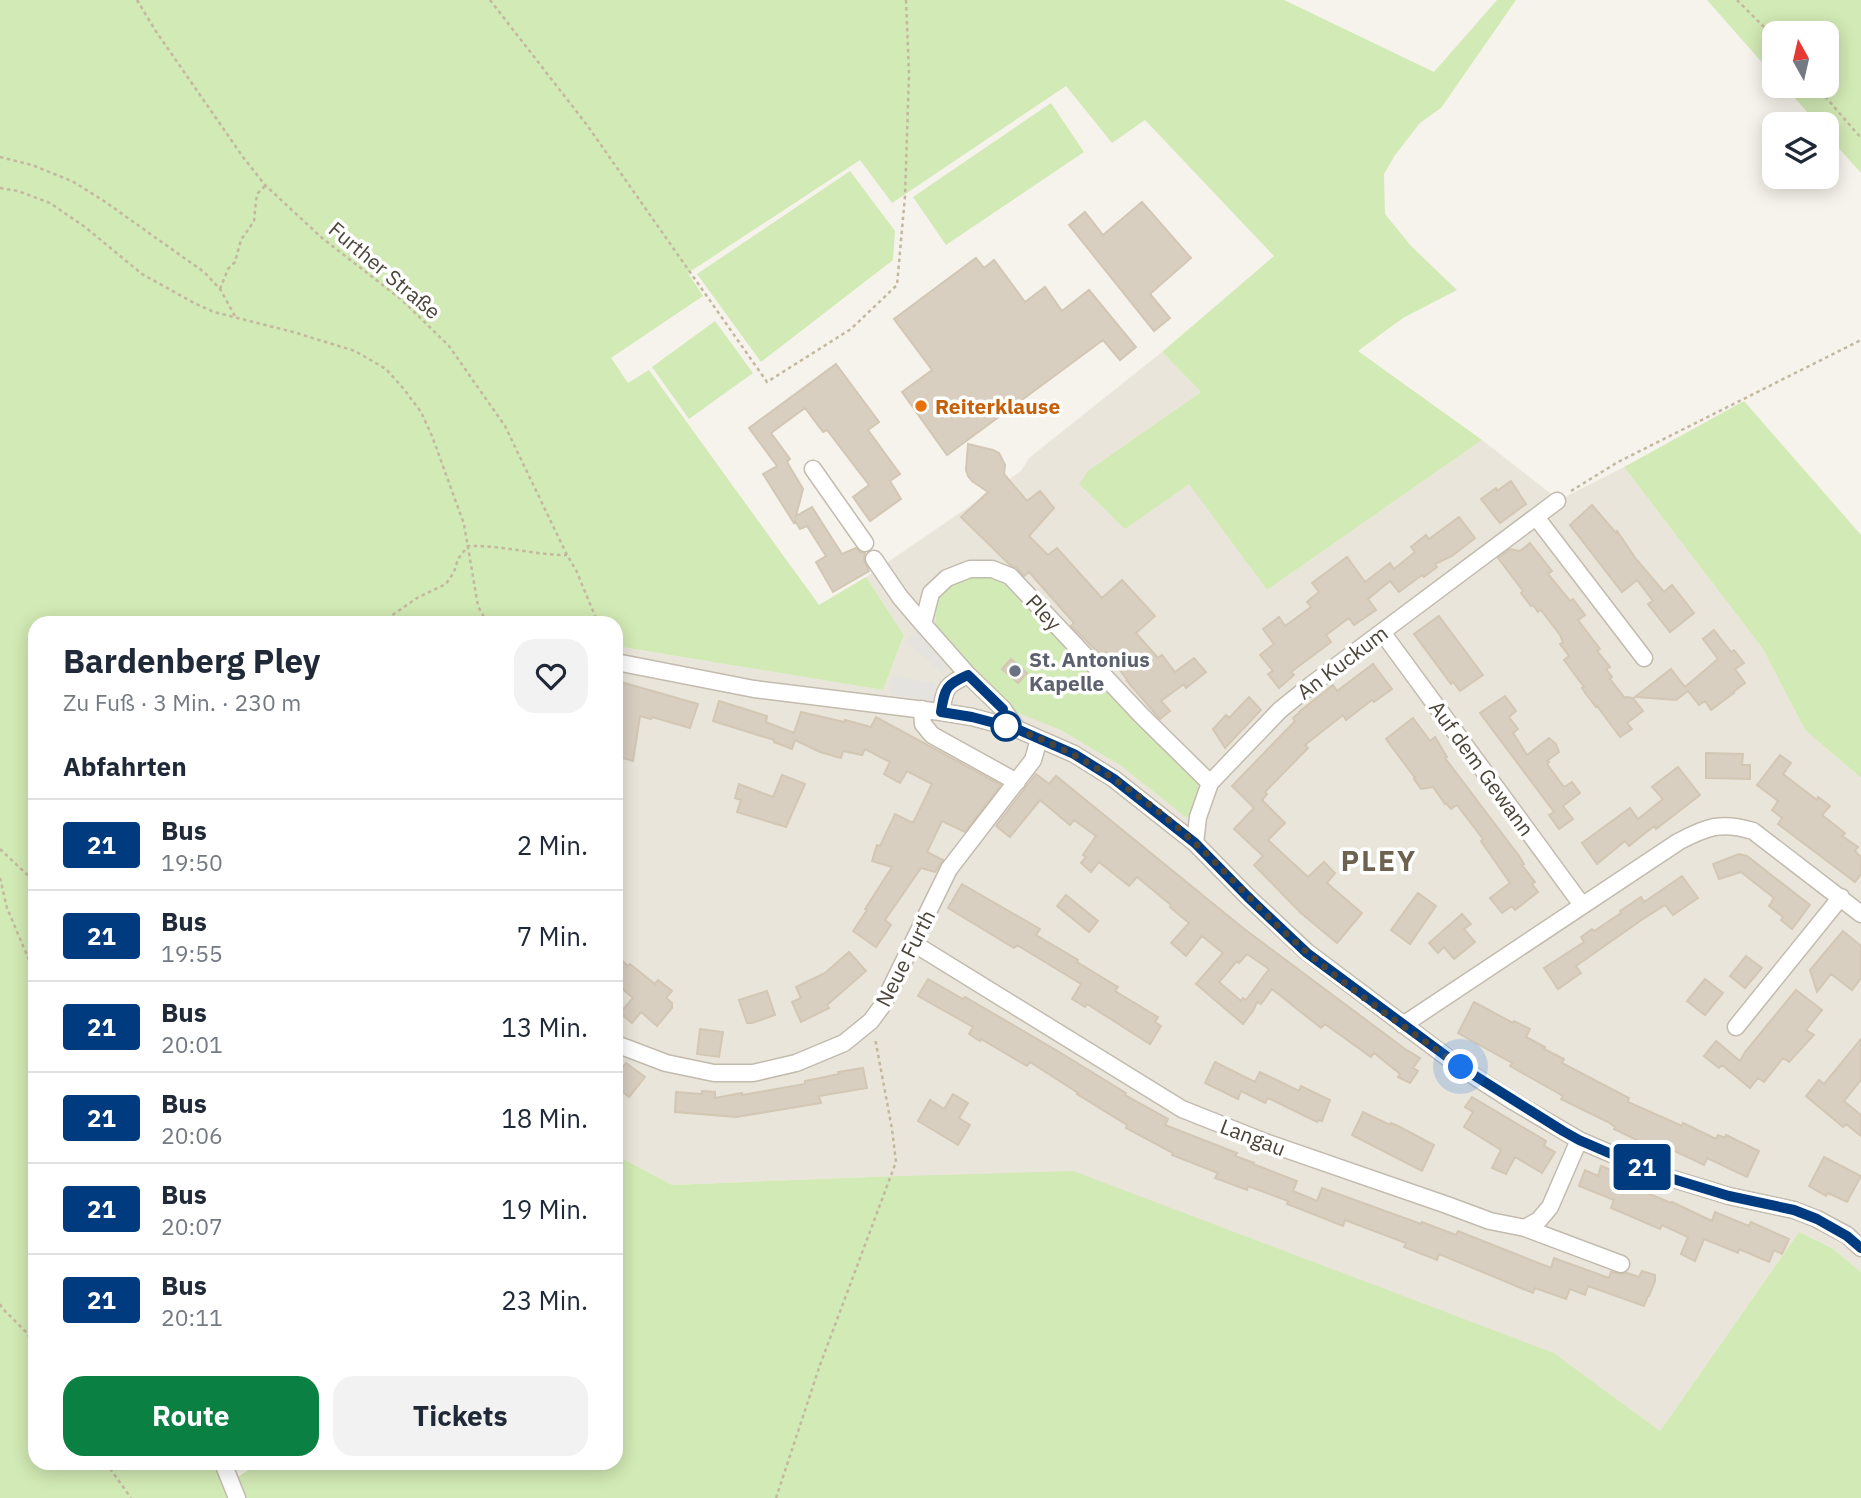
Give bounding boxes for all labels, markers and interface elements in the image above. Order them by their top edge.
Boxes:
north arrow [1762,21,1839,98]
map controls [1762,21,1839,189]
button: layers [1762,112,1839,189]
street label: Further Straße [323,215,447,325]
place label: Reiterklause [935,392,1060,420]
marker: Reiterklause [913,398,929,414]
street label: Pley [1020,588,1068,637]
street label: An Kuckum [1291,619,1393,705]
text: Bardenberg Pley [63,639,320,682]
button: heart [514,639,588,713]
place label: St. Antonius Kapelle [1029,645,1150,697]
marker: St. Antonius Kapelle [1007,663,1023,679]
text: Zu Fuß · 3 Min. · 230 m [63,687,301,717]
street label: Auf dem Gewann [1423,695,1541,841]
unlabelled marker [991,711,1021,741]
text: Abfahrten [63,749,187,783]
text: Bus [161,813,207,847]
text: 2 Min. [517,828,588,862]
text: 21 [87,829,116,861]
district label: PLEY [1341,842,1417,879]
text: 19:50 [161,847,223,877]
text: Bus [161,904,207,938]
street label: Neue Furth [869,905,941,1011]
text: 7 Min. [517,919,588,953]
text: 21 [87,920,116,952]
text: 19:55 [161,938,223,968]
text: Bus [161,995,207,1029]
text: 13 Min. [501,1010,588,1044]
text: 21 [87,1011,116,1043]
text: 20:01 [161,1029,223,1059]
your location [1443,1049,1478,1084]
text: Bus [161,1086,207,1120]
text: 18 Min. [501,1101,588,1135]
text: 21 [87,1102,116,1134]
street label: Langau [1216,1112,1290,1162]
text: 20:06 [161,1120,223,1150]
line badge: 21 [1610,1144,1674,1190]
text: 21 [1628,1151,1656,1183]
text: Bus [161,1177,207,1211]
text: 19 Min. [501,1192,588,1226]
text: 21 [87,1193,116,1225]
text: 20:07 [161,1211,223,1241]
text: Bus [161,1268,207,1302]
text: 23 Min. [501,1283,588,1317]
text: 21 [87,1284,116,1316]
text: 20:11 [161,1302,223,1332]
button: Route [63,1376,319,1456]
button: Tickets [333,1376,588,1456]

